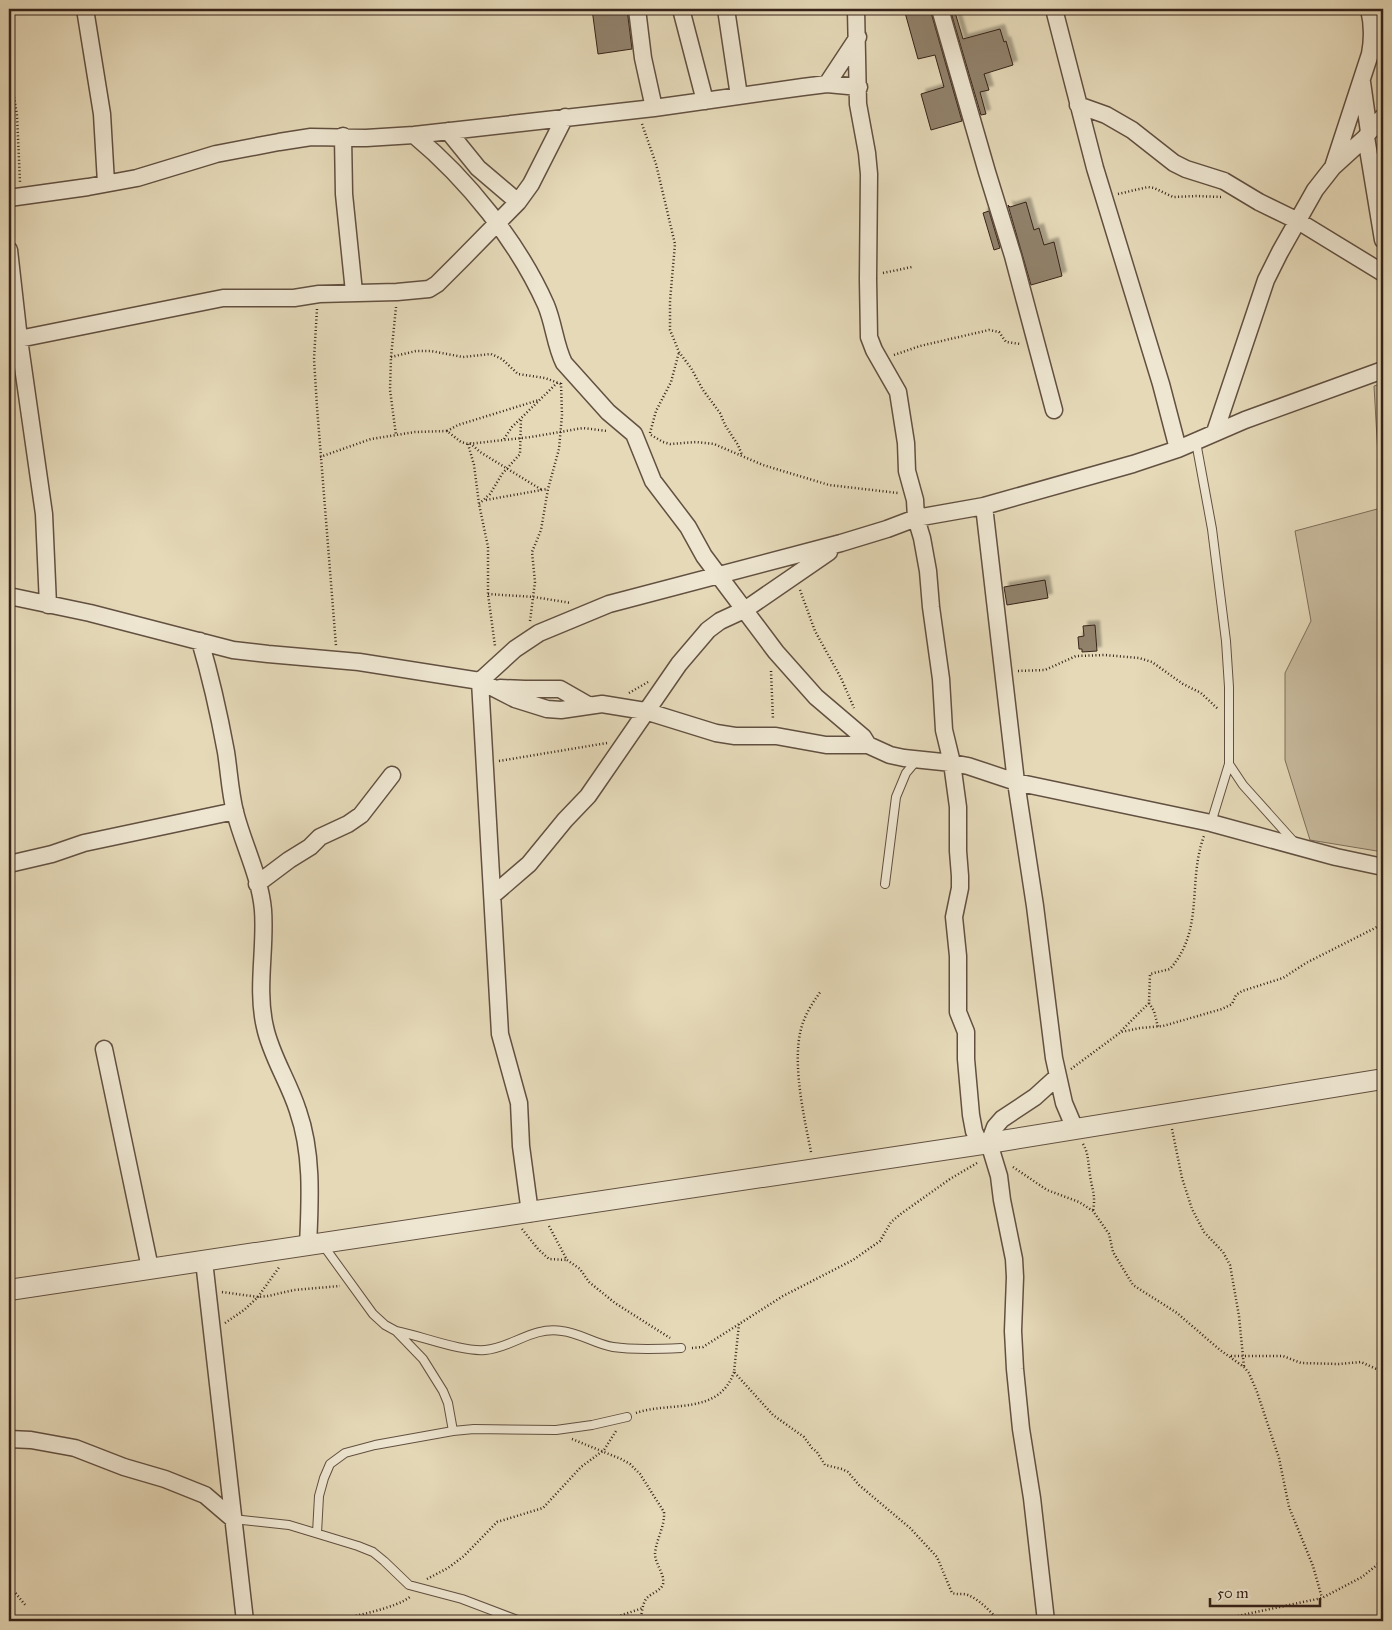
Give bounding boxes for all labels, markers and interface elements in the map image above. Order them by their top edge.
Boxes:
scale bar [1210,1575,1320,1607]
text: 50 m [1217,1584,1249,1602]

